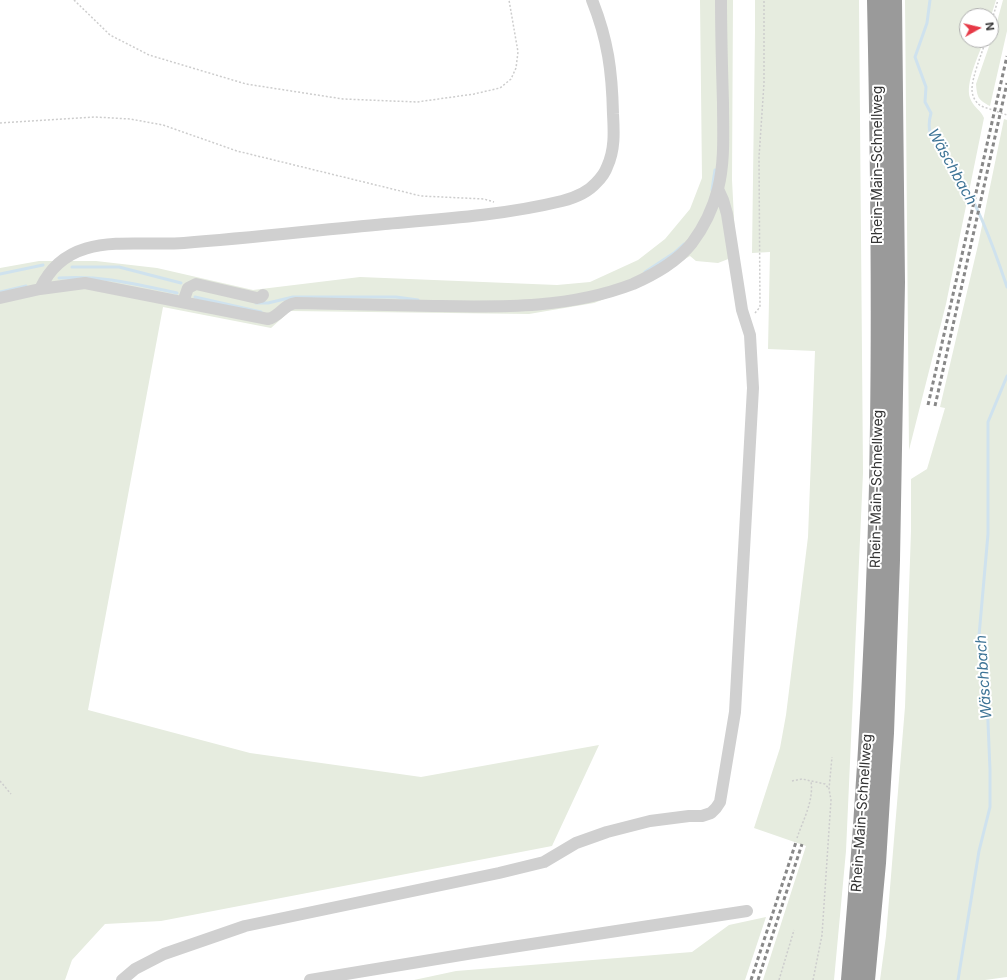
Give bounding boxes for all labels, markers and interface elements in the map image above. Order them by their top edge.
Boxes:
north arrow [959,8,999,48]
text: N [982,21,997,32]
street label: Rhein-Main-Schnellweg [870,86,886,244]
water label: Wäschbach [924,126,980,208]
street label: Rhein-Main-Schnellweg [867,410,887,568]
water label: Wäschbach [972,634,996,720]
street label: Rhein-Main-Schnellweg [848,733,876,893]

